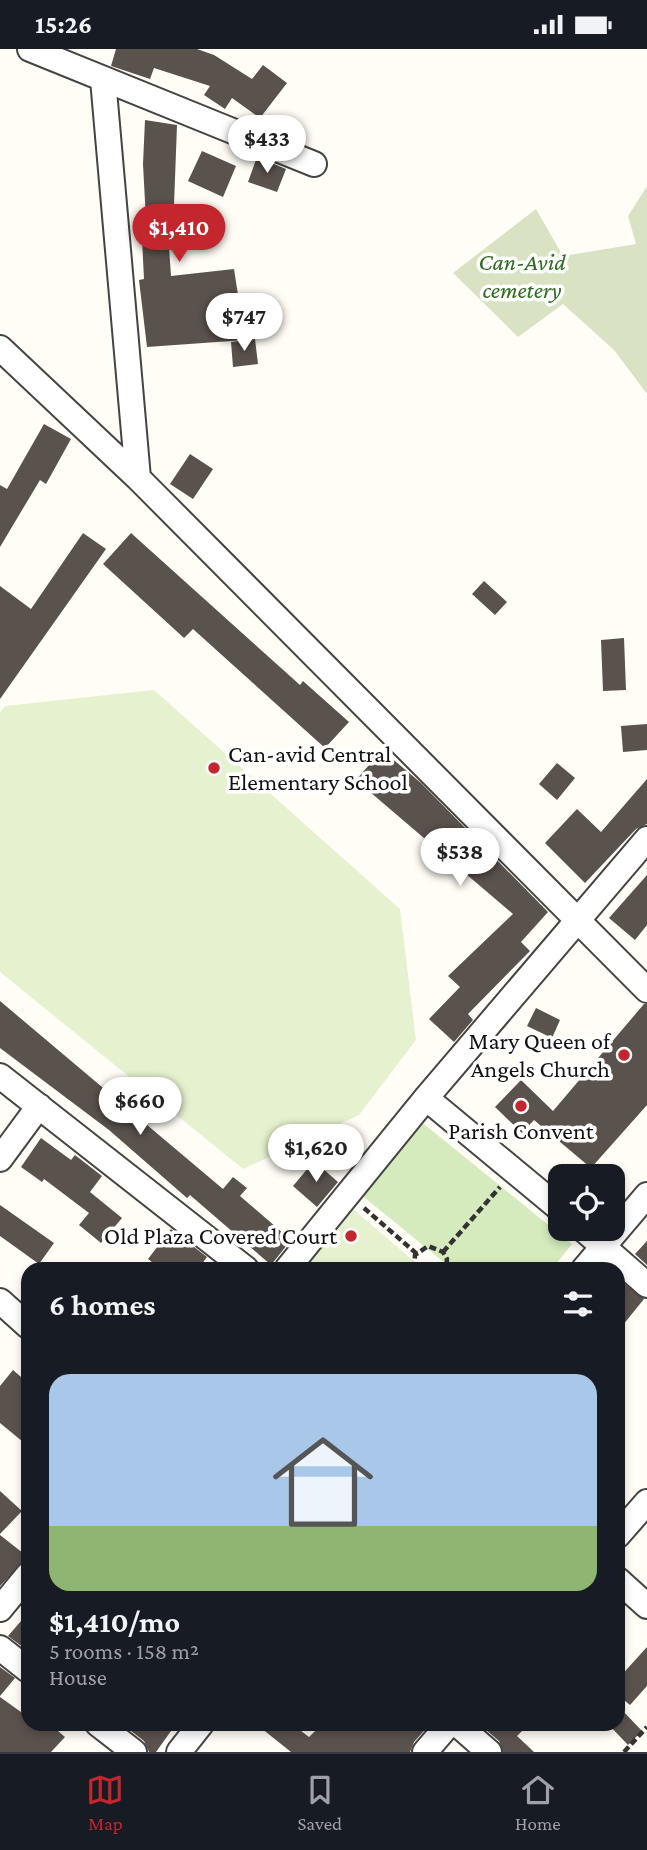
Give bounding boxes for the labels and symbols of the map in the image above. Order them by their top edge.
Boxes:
pin: $433 [226,115,308,175]
pin: $1,410 [122,205,236,264]
park label: Can-Avid cemetery [478,248,566,303]
pin: $747 [203,293,285,353]
place label: Can-avid Central Elementary School [228,740,408,795]
marker: Can-avid Central Elementary School [206,760,222,776]
pin: $538 [419,829,501,888]
place label: Mary Queen of Angels Church [469,1027,612,1082]
marker: Mary Queen of Angels Church [616,1047,632,1063]
pin: $660 [99,1077,181,1137]
marker: Parish Convent [513,1098,529,1114]
place label: Parish Convent [448,1117,595,1144]
pin: $1,620 [259,1125,373,1184]
place label: Old Plaza Covered Court [104,1222,338,1249]
marker: Old Plaza Covered Court [343,1228,359,1244]

